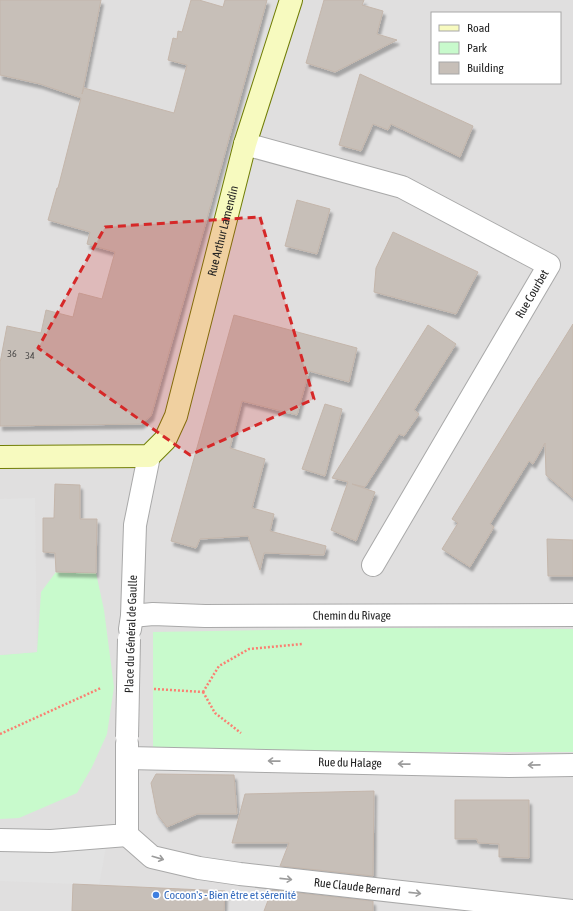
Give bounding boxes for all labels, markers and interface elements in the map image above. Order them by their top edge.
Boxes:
legend [431,12,561,84]
text: Road [467,21,490,35]
text: Park [467,41,488,55]
text: Building [467,61,505,75]
street label: Rue Arthur Lamendin [205,184,241,278]
street label: Rue Courbet [512,267,552,321]
house number: 36 [7,348,17,359]
house number: 34 [25,350,35,361]
street label: Place du Général de Gaulle [122,575,140,693]
street label: Chemin du Rivage [313,608,391,623]
street label: Rue du Halage [318,755,382,770]
one-way arrow [268,757,281,765]
one-way arrow [398,760,411,768]
one-way arrow [528,761,541,769]
one-way arrow [151,855,164,862]
one-way arrow [279,875,292,883]
street label: Rue Claude Bernard [313,875,401,899]
place label: Cocoon's - Bien être et sérenité [164,888,296,902]
one-way arrow [408,889,421,897]
marker: Cocoon's - Bien être et sérenité [151,890,161,900]

